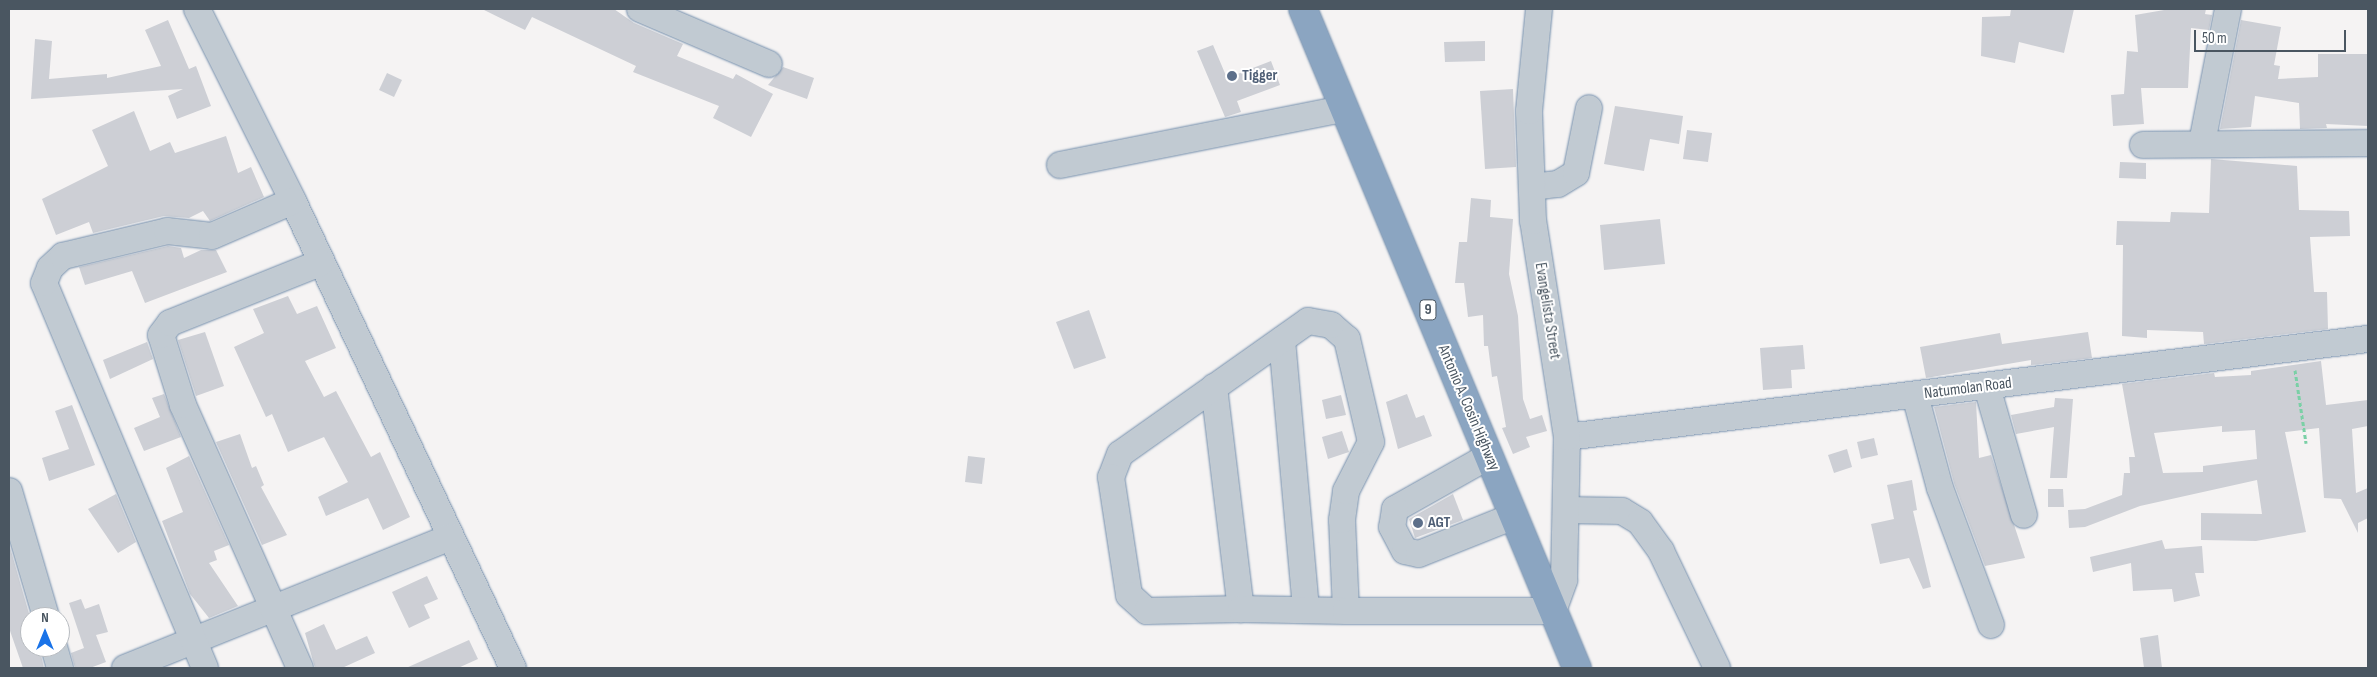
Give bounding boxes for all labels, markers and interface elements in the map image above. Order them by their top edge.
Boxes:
scale bar [2197,20,2350,52]
text: 50 m [2202,29,2227,48]
place label: Tigger [1242,66,1277,86]
marker: Tigger [1226,70,1238,82]
street label: Evangelista Street [1530,261,1564,361]
road number: 9 [1419,298,1437,322]
street label: Antonio A. Cosin Highway [1433,342,1503,474]
street label: Natumolan Road [1923,374,2013,404]
place label: AGT [1428,513,1451,533]
marker: AGT [1412,517,1424,529]
north arrow [20,607,70,657]
text: N [41,609,49,626]

